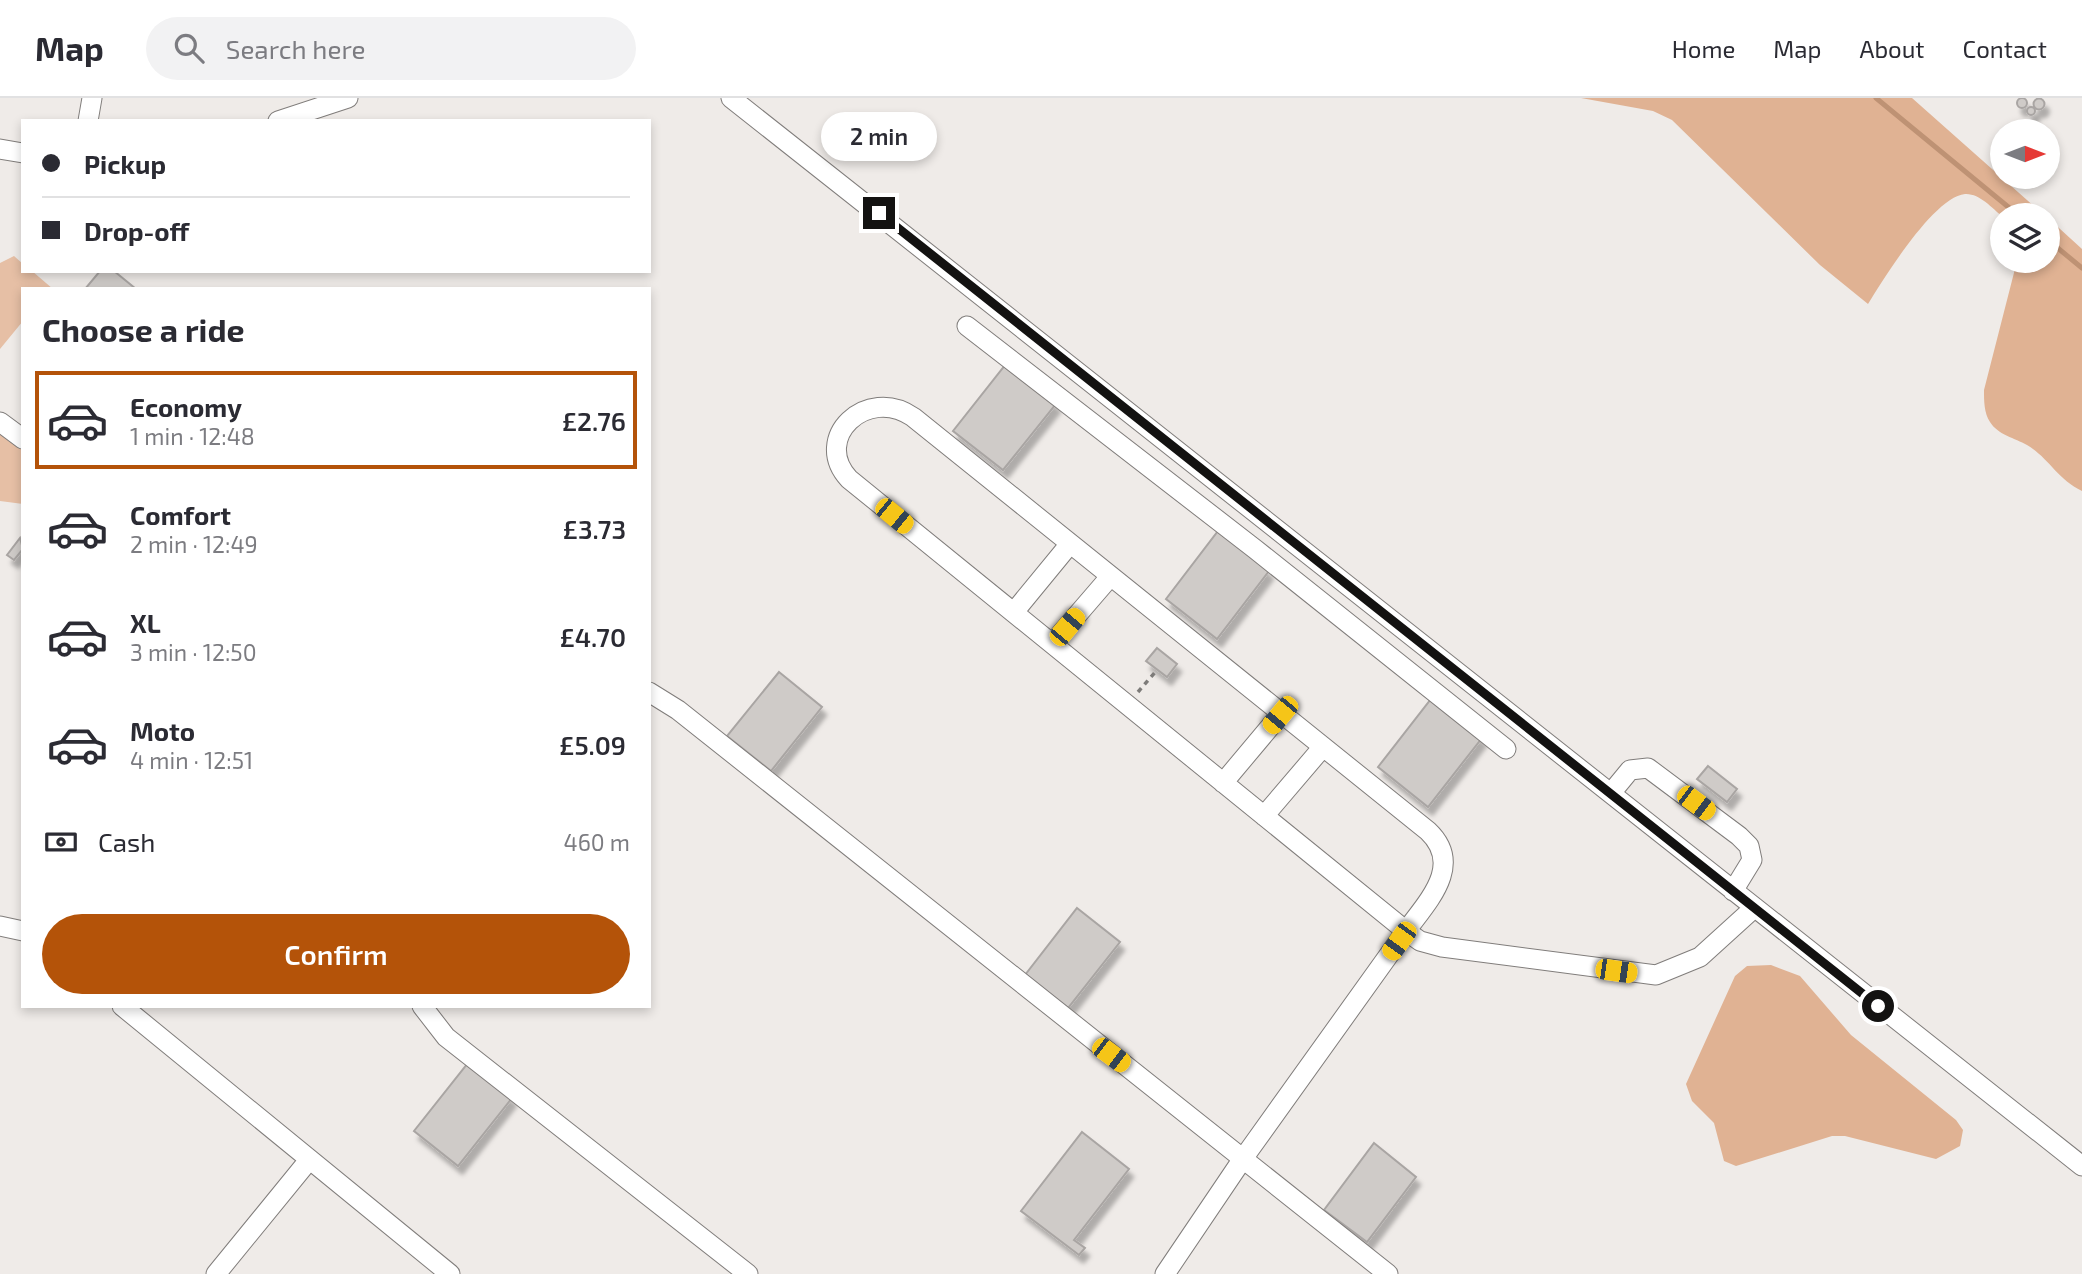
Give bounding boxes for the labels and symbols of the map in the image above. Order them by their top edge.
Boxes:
callout: 2 min [821,111,937,160]
north arrow [1990,119,2060,189]
route end [863,197,895,229]
car [872,495,917,537]
car [1046,604,1089,650]
car [1259,692,1302,738]
car [1673,782,1720,824]
car [1379,918,1420,964]
car [1594,958,1639,984]
route start [1862,990,1894,1022]
car [1088,1034,1135,1076]

